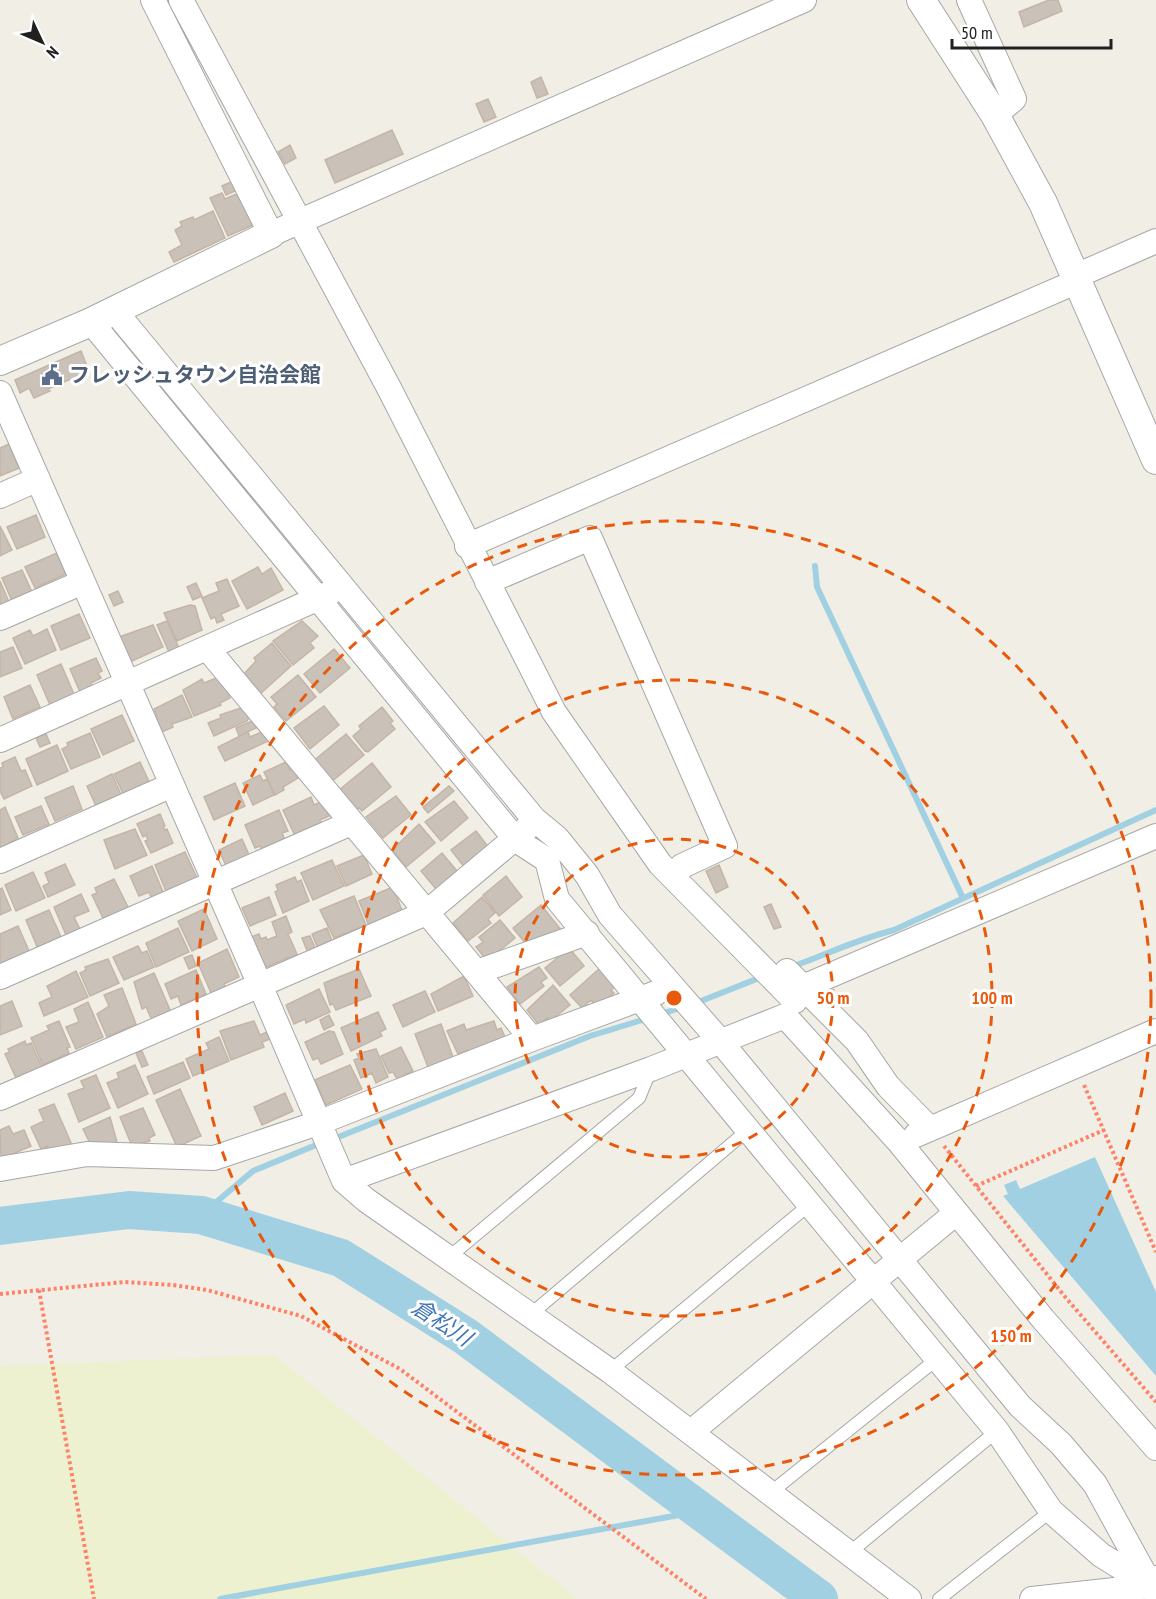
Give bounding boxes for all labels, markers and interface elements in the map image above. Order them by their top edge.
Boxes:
north arrow [12,12,72,72]
scale bar [952,12,1111,50]
text: 50 m [961,21,993,44]
text: N [43,42,63,62]
place label: フレッシュタウン自治会館 [69,361,321,388]
public building icon: フレッシュタウン自治会館 [40,363,64,387]
text: 50 m [817,986,849,1009]
text: 100 m [971,986,1013,1009]
centre of rings [664,988,684,1008]
water label: 倉松川 [407,1292,479,1353]
text: 150 m [990,1324,1032,1347]

